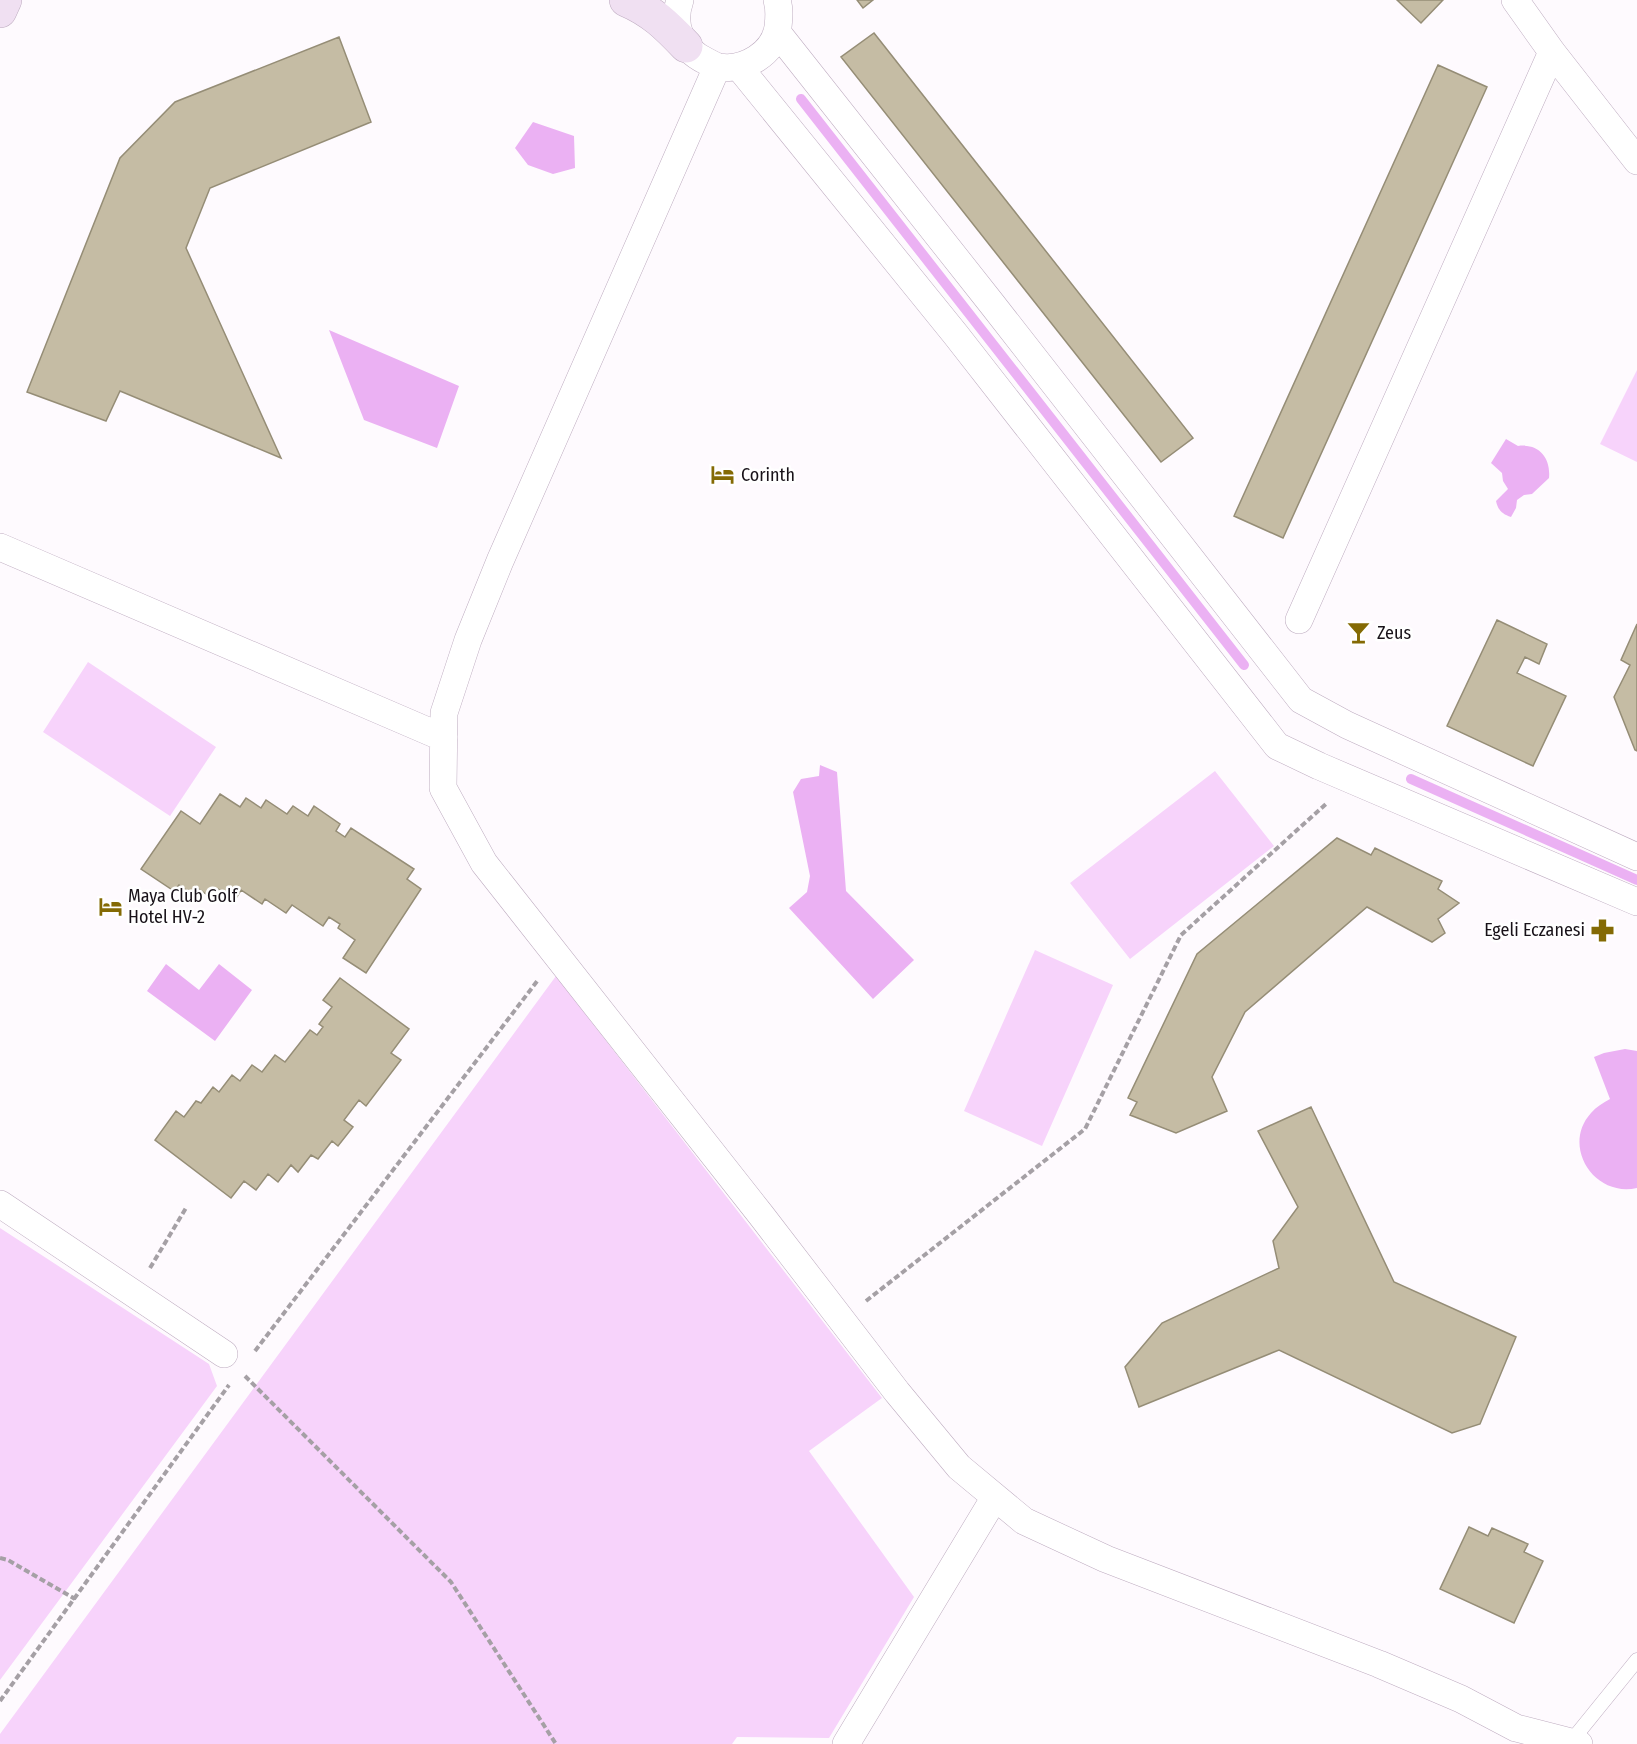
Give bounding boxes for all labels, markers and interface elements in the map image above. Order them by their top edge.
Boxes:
hotel icon: Corinth [710,462,736,488]
place label: Corinth [741,464,795,486]
bar icon: Zeus [1346,620,1372,646]
place label: Zeus [1377,622,1411,644]
place label: Maya Club Golf Hotel HV-2 [128,885,239,928]
hotel icon: Maya Club Golf Hotel HV-2 [97,893,123,919]
pharmacy icon: Egeli Eczanesi [1590,917,1616,943]
place label: Egeli Eczanesi [1484,919,1585,941]

